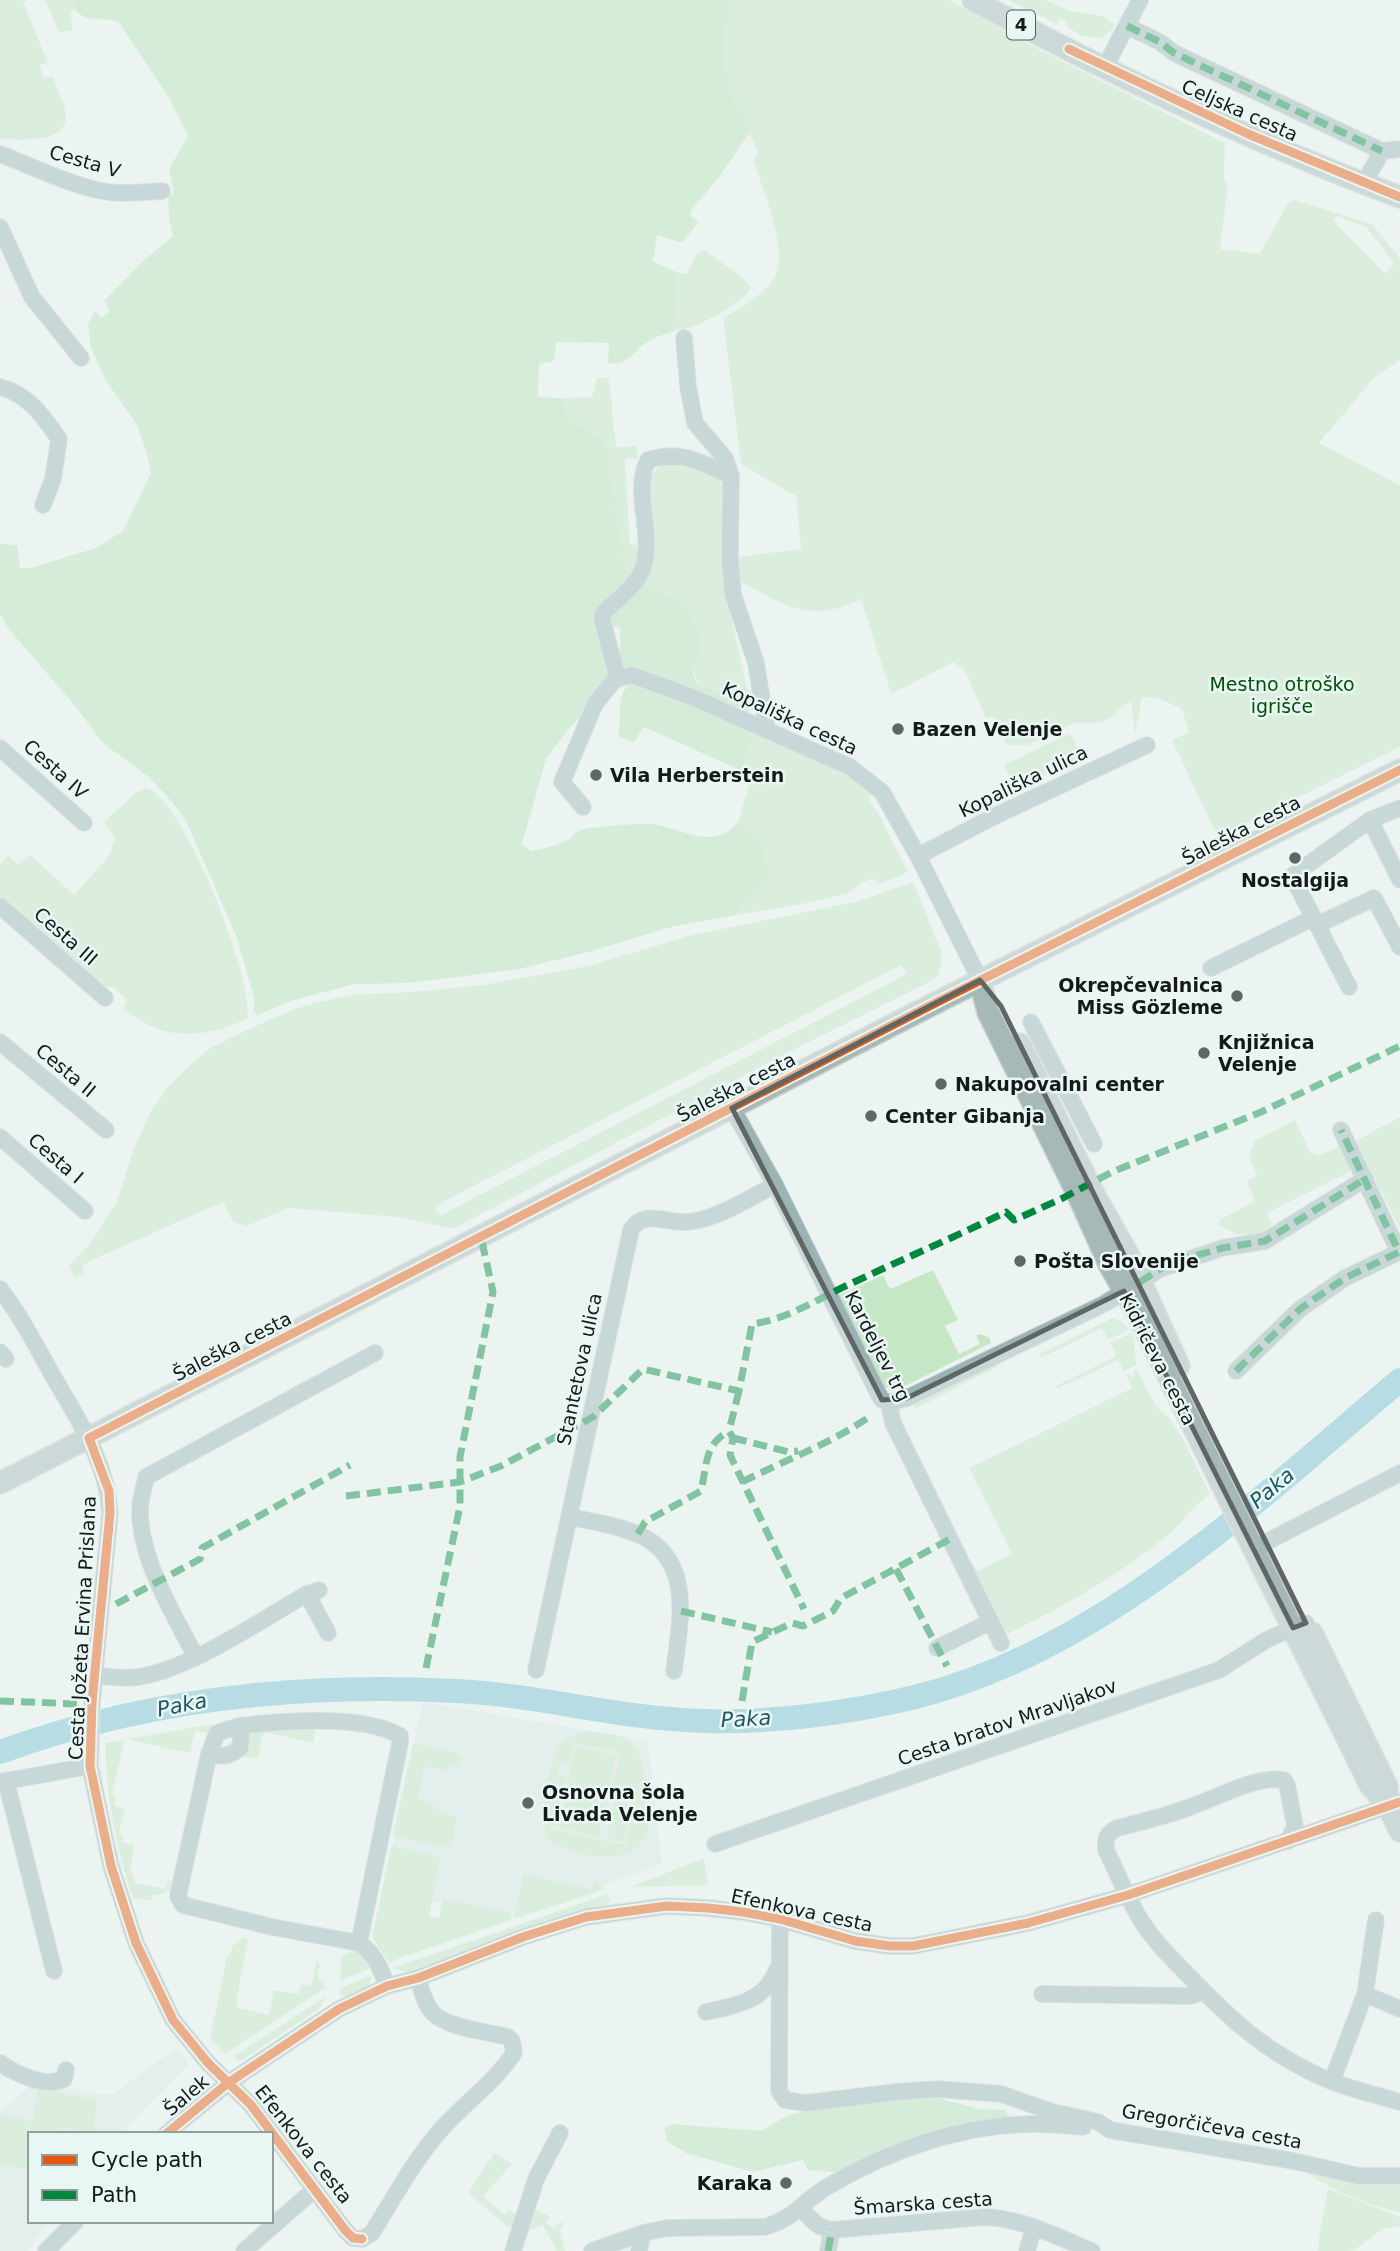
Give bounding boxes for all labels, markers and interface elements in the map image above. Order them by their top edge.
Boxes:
road number: 4 [1007,10,1035,40]
street label: Celjska cesta [1178,75,1302,145]
street label: Cesta V [47,140,123,182]
park label: Mestno otroško igrišče [1209,673,1355,717]
street label: Kopališka cesta [719,677,861,759]
place label: Bazen Velenje [912,718,1062,740]
marker: Bazen Velenje [890,721,906,737]
street label: Cesta IV [19,735,93,803]
street label: Kopališka ulica [955,740,1091,822]
place label: Vila Herberstein [610,764,784,786]
marker: Vila Herberstein [588,767,604,783]
street label: Šaleška cesta [1178,790,1304,869]
marker: Nostalgija [1287,850,1303,866]
place label: Nostalgija [1241,869,1349,891]
street label: Cesta III [30,903,102,969]
place label: Okrepčevalnica Miss Gözleme [1058,974,1223,1018]
marker: Okrepčevalnica Miss Gözleme [1229,988,1245,1004]
place label: Knjižnica Velenje [1218,1031,1314,1075]
street label: Cesta II [32,1039,100,1101]
marker: Knjižnica Velenje [1196,1045,1212,1061]
street label: Šaleška cesta [673,1047,799,1126]
place label: Nakupovalni center [955,1073,1165,1095]
marker: Nakupovalni center [933,1076,949,1092]
place label: Center Gibanja [885,1105,1045,1127]
marker: Center Gibanja [863,1108,879,1124]
street label: Cesta I [24,1128,88,1188]
place label: Pošta Slovenije [1034,1250,1199,1272]
marker: Pošta Slovenije [1012,1253,1028,1269]
street label: Kardeljev trg [841,1287,915,1405]
street label: Kidričeva cesta [1115,1289,1201,1429]
street label: Stantetova ulica [552,1291,606,1447]
street label: Šaleška cesta [169,1306,295,1385]
water label: Paka [1245,1463,1299,1513]
street label: Cesta Jožeta Ervina Prislana [64,1495,100,1761]
street label: Cesta bratov Mravljakov [895,1674,1119,1770]
water label: Paka [155,1688,209,1722]
water label: Paka [720,1706,772,1732]
place label: Osnovna šola Livada Velenje [542,1781,698,1825]
marker: Osnovna šola Livada Velenje [520,1795,536,1811]
street label: Efenkova cesta [729,1884,875,1936]
street label: Šalek [158,2069,213,2120]
street label: Efenkova cesta [251,2080,357,2208]
street label: Gregorčičeva cesta [1120,2099,1304,2153]
legend [28,2132,273,2223]
text: Cycle path [91,2148,203,2172]
place label: Karaka [697,2172,772,2194]
marker: Karaka [778,2175,794,2191]
text: Path [91,2183,137,2207]
street label: Šmarska cesta [853,2186,993,2219]

